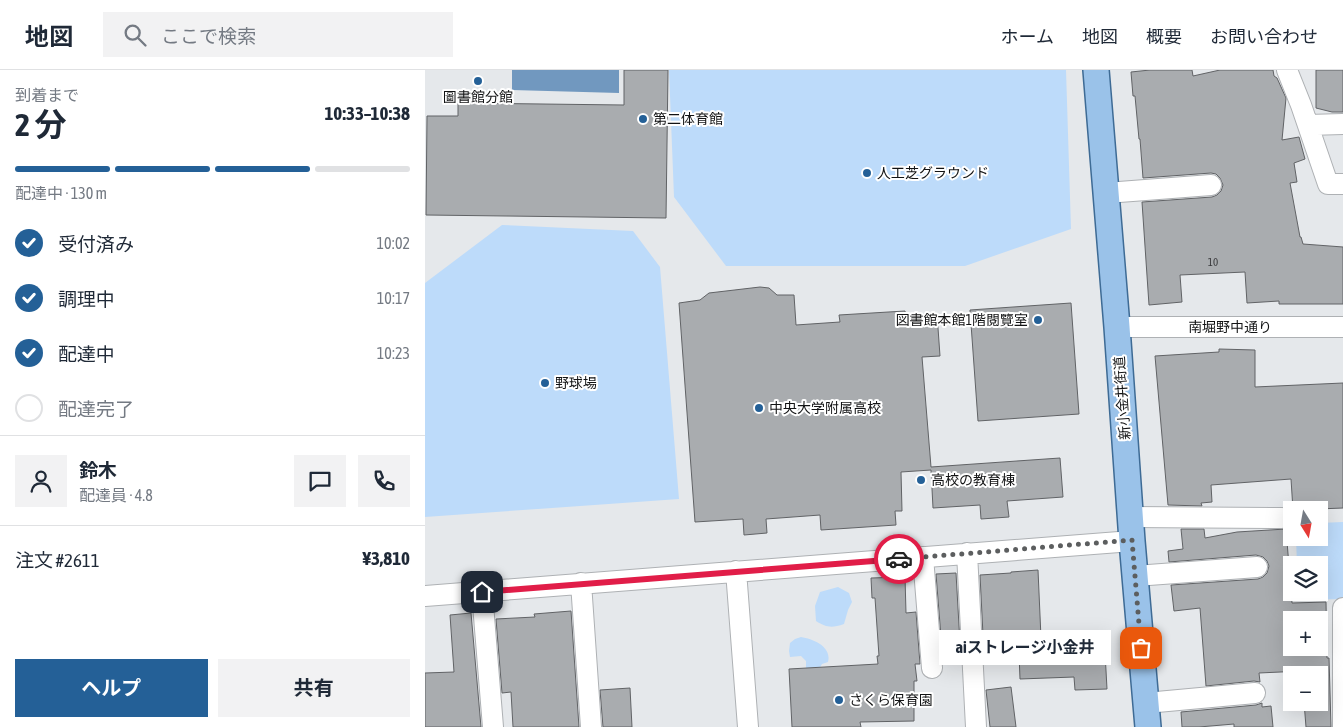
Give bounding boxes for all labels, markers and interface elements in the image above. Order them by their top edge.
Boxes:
search box [103,12,453,57]
icon: search [121,21,149,49]
text: 地図 [25,23,73,50]
text: ここで検索 [161,25,256,47]
text: ホーム [1001,26,1054,47]
text: 地図 [1082,26,1118,47]
text: 概要 [1146,26,1182,47]
text: お問い合わせ [1210,26,1318,47]
marker: 圖書館分館 [472,75,484,87]
text: 到着まで [15,86,79,104]
place label: 圖書館分館 [443,89,513,105]
text: 10:33–10:38 [324,102,410,124]
text: 2 分 [15,106,66,143]
place label: 第二体育館 [653,111,723,127]
marker: 第二体育館 [637,113,649,125]
place label: 人工芝グラウンド [877,165,989,181]
marker: 人工芝グラウンド [861,167,873,179]
text: 配達中 · 130 m [15,184,107,202]
icon: check [15,229,43,257]
text: 受付済み [58,233,134,255]
text: 10:02 [376,234,410,252]
house number: 10 [1208,256,1218,268]
icon: check [15,284,43,312]
text: 調理中 [58,288,115,310]
text: 10:17 [377,289,410,307]
place label: 図書館本館1階閱覽室 [895,312,1028,328]
marker: 図書館本館1階閱覽室 [1032,314,1044,326]
street label: 南堀野中通り [1188,319,1272,335]
icon: check [15,339,43,367]
text: 配達中 [58,343,115,365]
text: 10:23 [377,344,410,362]
street label: 新小金井街道 [1111,356,1133,440]
place label: 野球場 [555,375,597,391]
marker: 野球場 [539,377,551,389]
text: 配達完了 [58,398,134,420]
place label: 中央大学附属高校 [769,400,881,416]
marker: 中央大学附属高校 [753,402,765,414]
button: person [15,455,67,507]
button: chat [294,455,346,507]
button: phone [358,455,410,507]
text: 鈴木 [79,459,117,481]
place label: 高校の教育棟 [931,472,1015,488]
marker: 高校の教育棟 [915,474,927,486]
text: 配達員 · 4.8 [79,486,153,504]
north arrow [1283,501,1327,546]
map controls [1283,501,1328,711]
courier [874,534,924,584]
icon: car [885,545,913,573]
text: ¥3,810 [362,547,410,569]
text: 注文 #2611 [15,549,100,571]
button: layers [1283,556,1328,601]
pin [461,571,503,613]
icon: home [468,578,496,606]
button: + [1283,611,1328,656]
pin [1120,627,1162,669]
callout: aiストレージ小金井 [939,630,1111,666]
icon: bag [1127,634,1155,662]
text: aiストレージ小金井 [956,638,1094,656]
button: ヘルプ [15,659,208,717]
button: 共有 [218,659,410,717]
button: − [1283,666,1328,711]
place label: さくら保育園 [849,692,933,708]
marker: さくら保育園 [833,694,845,706]

